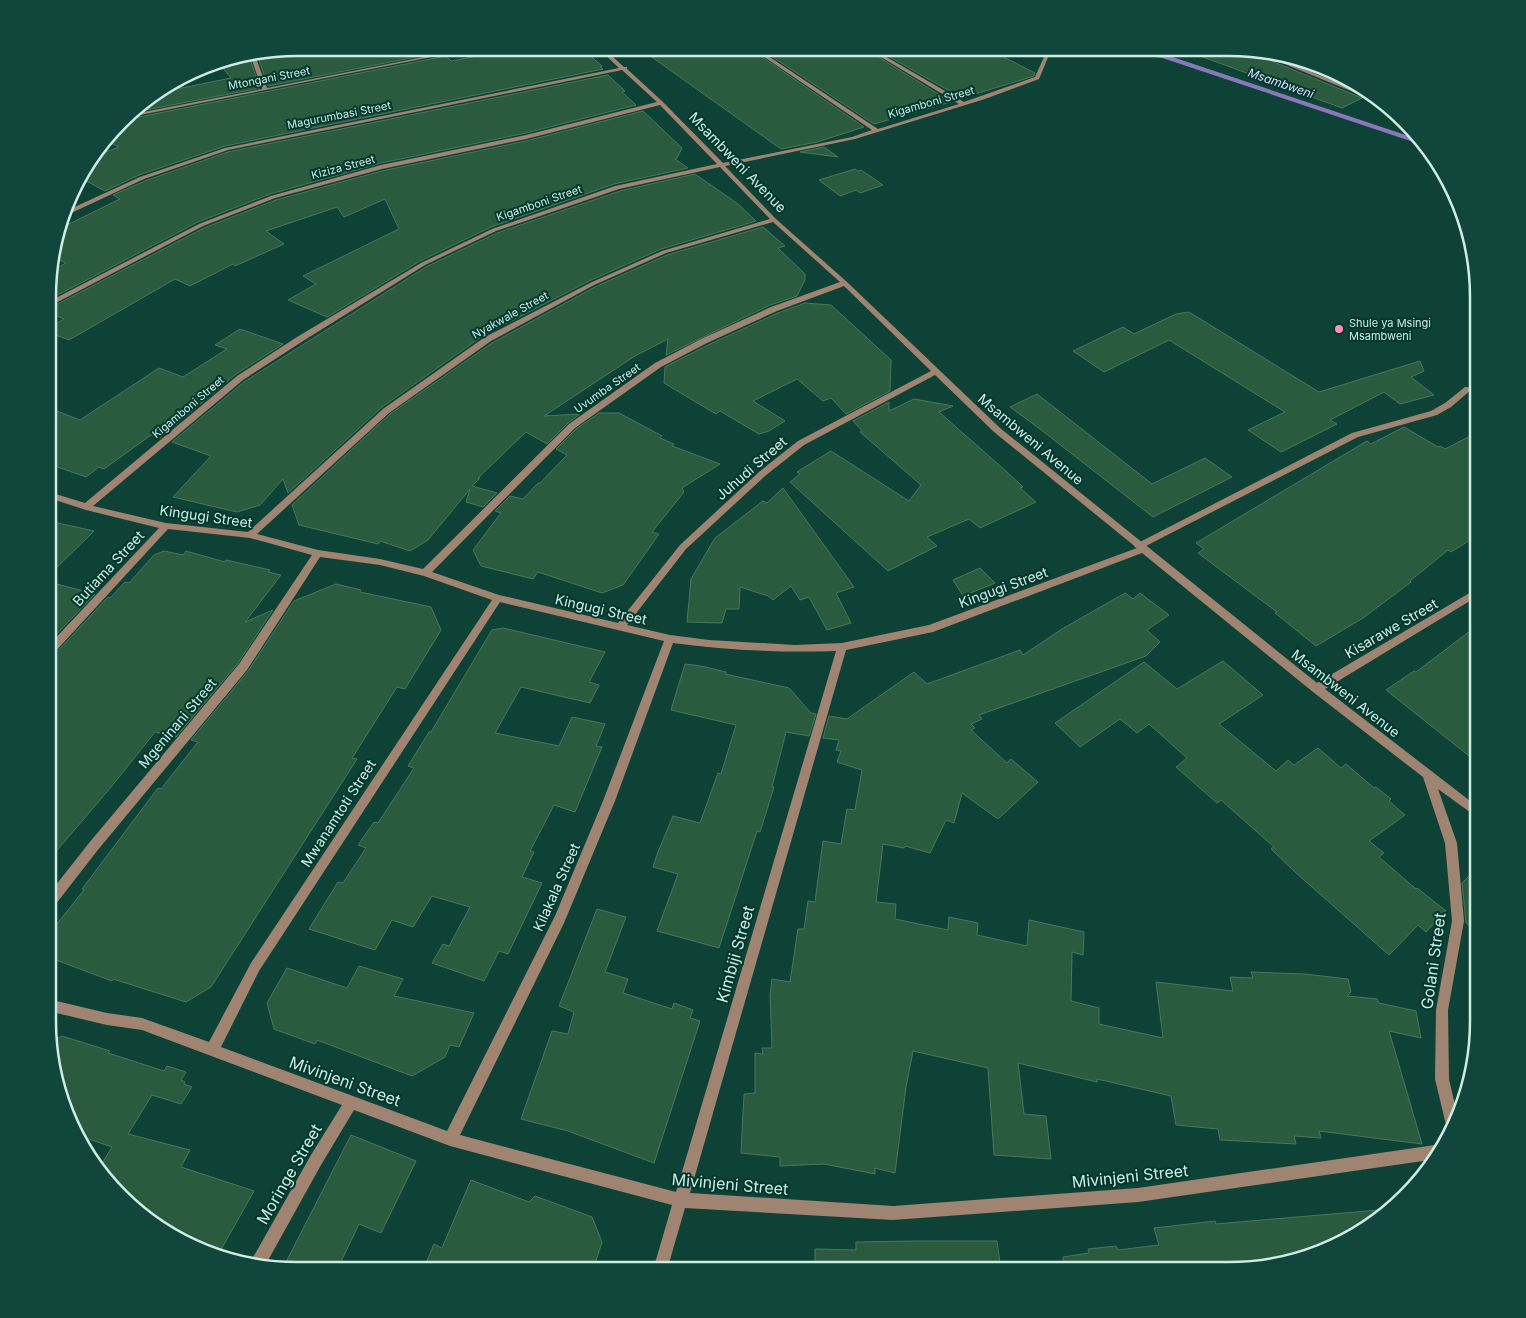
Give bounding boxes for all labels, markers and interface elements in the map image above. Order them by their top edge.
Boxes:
street label: Mtongani Street [227,63,311,93]
water label: Msambweni [1246,65,1317,102]
street label: Kigamboni Street [886,83,976,121]
street label: Magurumbasi Street [286,98,392,132]
street label: Msambweni Avenue [686,108,790,216]
street label: Kiziza Street [310,152,377,182]
street label: Kigamboni Street [494,182,584,224]
street label: Nyakwale Street [469,288,551,342]
place label: Shule ya Msingi Msambweni [1349,316,1431,343]
marker: Shule ya Msingi Msambweni [1333,323,1345,335]
street label: Uvumba Street [571,360,643,416]
street label: Kigamboni Street [149,373,227,441]
street label: Msambweni Avenue [975,390,1087,488]
street label: Juhudi Street [712,432,790,503]
street label: Kingugi Street [158,501,254,531]
street label: Butiama Street [69,526,148,609]
street label: Kingugi Street [956,563,1050,611]
street label: Kingugi Street [553,590,649,628]
street label: Kisarawe Street [1342,594,1441,661]
street label: Msambweni Avenue [1289,645,1403,741]
street label: Mgeninani Street [134,674,220,771]
street label: Mwanamtoti Street [297,756,379,870]
street label: Kilakala Street [529,840,583,934]
street label: Kimbiji Street [712,903,758,1005]
street label: Golani Street [1416,911,1450,1011]
street label: Mivinjeni Street [287,1052,403,1110]
street label: Moringe Street [252,1120,326,1228]
street label: Mivinjeni Street [1071,1160,1189,1192]
street label: Mivinjeni Street [671,1169,789,1199]

